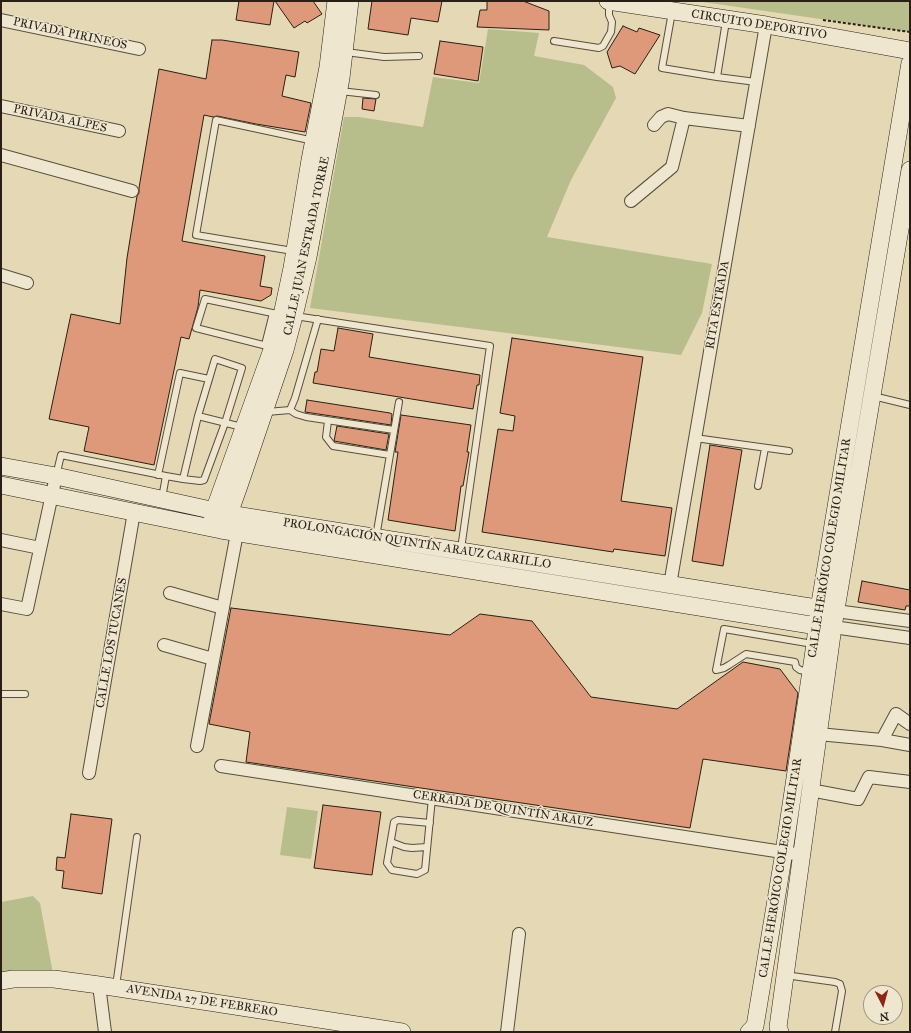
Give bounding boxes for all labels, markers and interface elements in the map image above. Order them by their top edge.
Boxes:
street label: CIRCUITO DEPORTIVO [690,7,828,43]
street label: PRIVADA PIRINEOS [12,15,128,53]
street label: PRIVADA ALPES [12,102,108,136]
street label: CALLE JUAN ESTRADA TORRE [281,155,333,337]
street label: RITA ESTRADA [703,260,733,350]
street label: CALLE HERÓICO COLEGIO MILITAR [805,437,855,659]
street label: PROLONGACIÓN QUINTÍN ARAUZ CARRILLO [282,516,552,572]
street label: CALLE LOS TUCANES [93,577,131,709]
street label: CALLE HERÓICO COLEGIO MILITAR [756,757,806,979]
street label: CERRADA DE QUINTÍN ARAUZ [412,788,594,830]
street label: AVENIDA 27 DE FEBRERO [125,982,279,1020]
north arrow [863,985,903,1025]
text: N [879,1009,890,1023]

